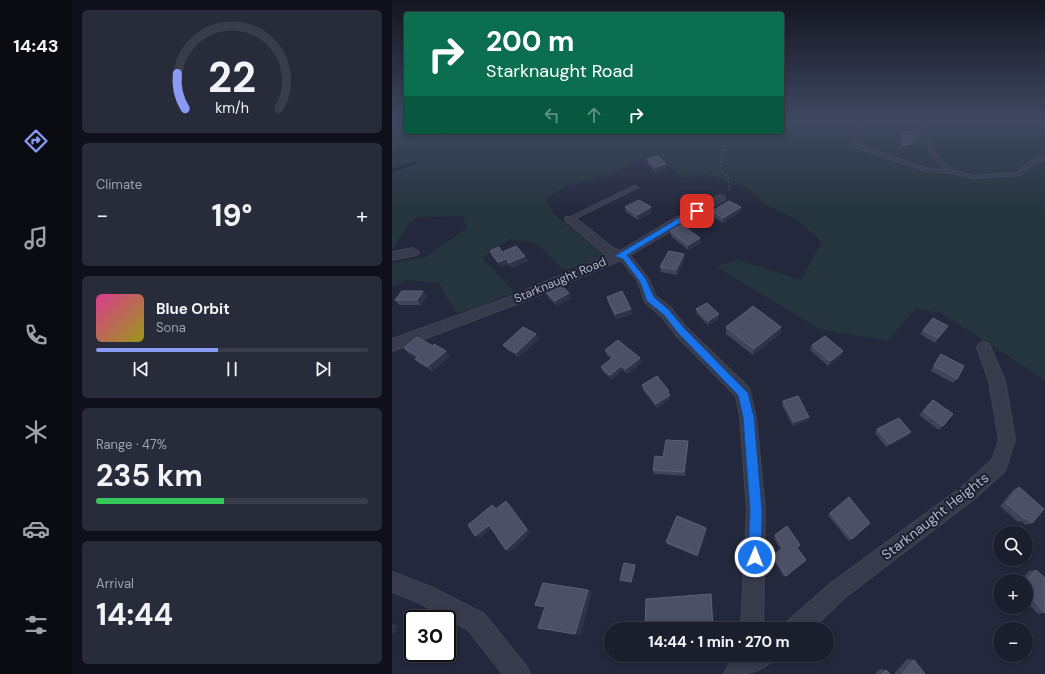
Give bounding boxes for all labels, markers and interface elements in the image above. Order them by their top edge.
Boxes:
text: 200 m [486,23,574,60]
icon: right [420,28,472,80]
text: 14:43 [13,34,59,58]
text: 22 [208,51,256,105]
text: Starknaught Road [486,59,634,83]
text: km/h [215,99,249,117]
icon: left [541,104,563,126]
icon: ahead [583,104,605,126]
icon: right [625,104,647,126]
icon: directions [22,127,50,155]
text: Climate [96,176,142,193]
pin [680,194,714,228]
text: 19° [212,196,252,235]
icon: arrive [686,200,708,222]
text: − [96,201,108,230]
text: + [356,201,368,230]
icon: music [22,224,50,252]
street label: Starknaught Road [512,253,608,307]
text: Blue Orbit [156,299,230,319]
text: Sona [156,319,186,336]
icon: phone [22,321,50,349]
icon: previous [130,358,152,380]
icon: pause [221,358,243,380]
icon: next [312,358,334,380]
icon: climate [22,418,50,446]
text: Range · 47% [96,436,167,453]
text: 235 km [96,456,203,495]
street label: Starknaught Heights [878,468,992,564]
icon: car [22,515,50,543]
map controls [993,526,1033,662]
button: search [993,526,1033,566]
position arrow [734,536,776,578]
button: + [993,574,1033,614]
text: Arrival [96,575,134,592]
text: 14:44 [96,595,173,634]
speed limit sign: 30 [404,610,456,662]
icon: filters [22,611,50,639]
button: − [993,622,1033,662]
text: 14:44 · 1 min · 270 m [648,632,790,652]

